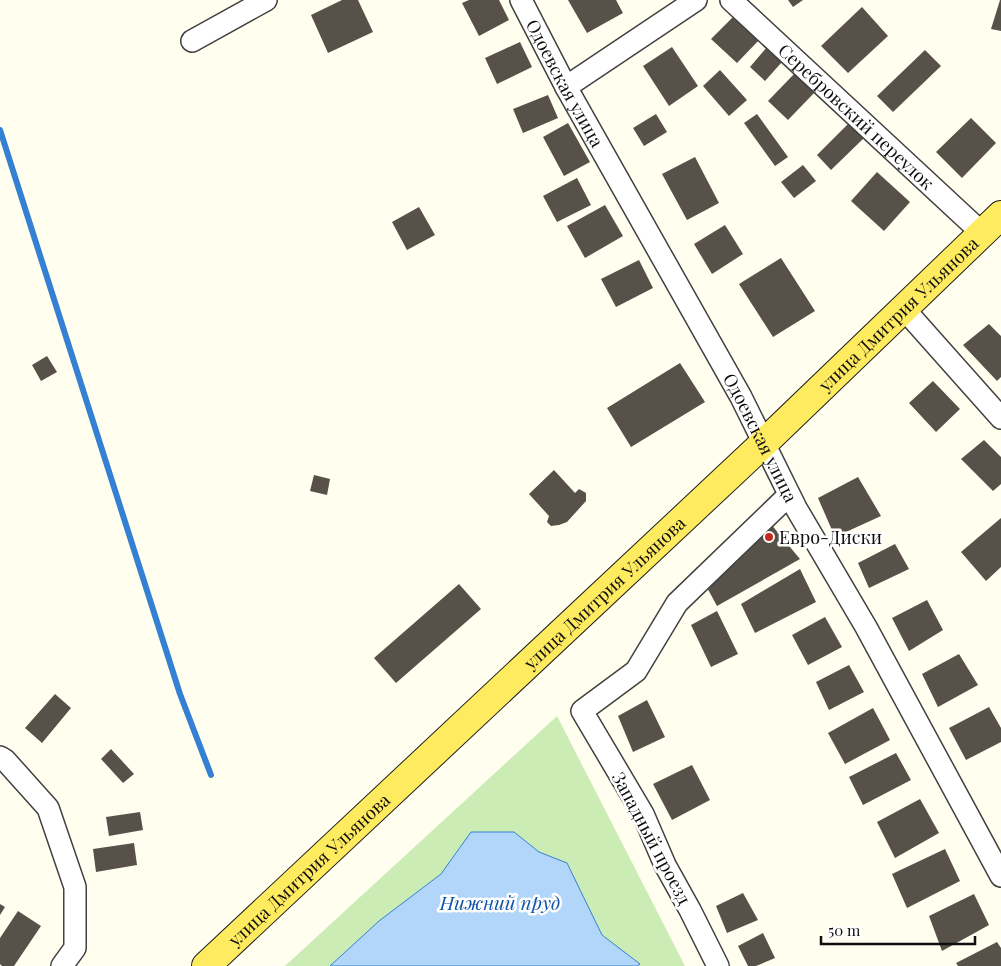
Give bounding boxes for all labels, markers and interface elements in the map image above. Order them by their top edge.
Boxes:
street label: Одоевская улица [521,15,609,151]
street label: Серебровский переулок [773,38,939,195]
street label: улица Дмитрия Ульянова [812,231,983,397]
street label: Одоевская улица [718,369,803,506]
street label: улица Дмитрия Ульянова [518,511,690,675]
place label: Евро-Диски [779,525,882,549]
marker: Евро-Диски [763,531,775,543]
street label: Западный проезд [607,768,697,909]
street label: улица Дмитрия Ульянова [222,788,395,952]
water label: Нижний пруд [439,889,560,915]
scale bar [821,914,975,946]
text: 50 m [828,920,861,940]

